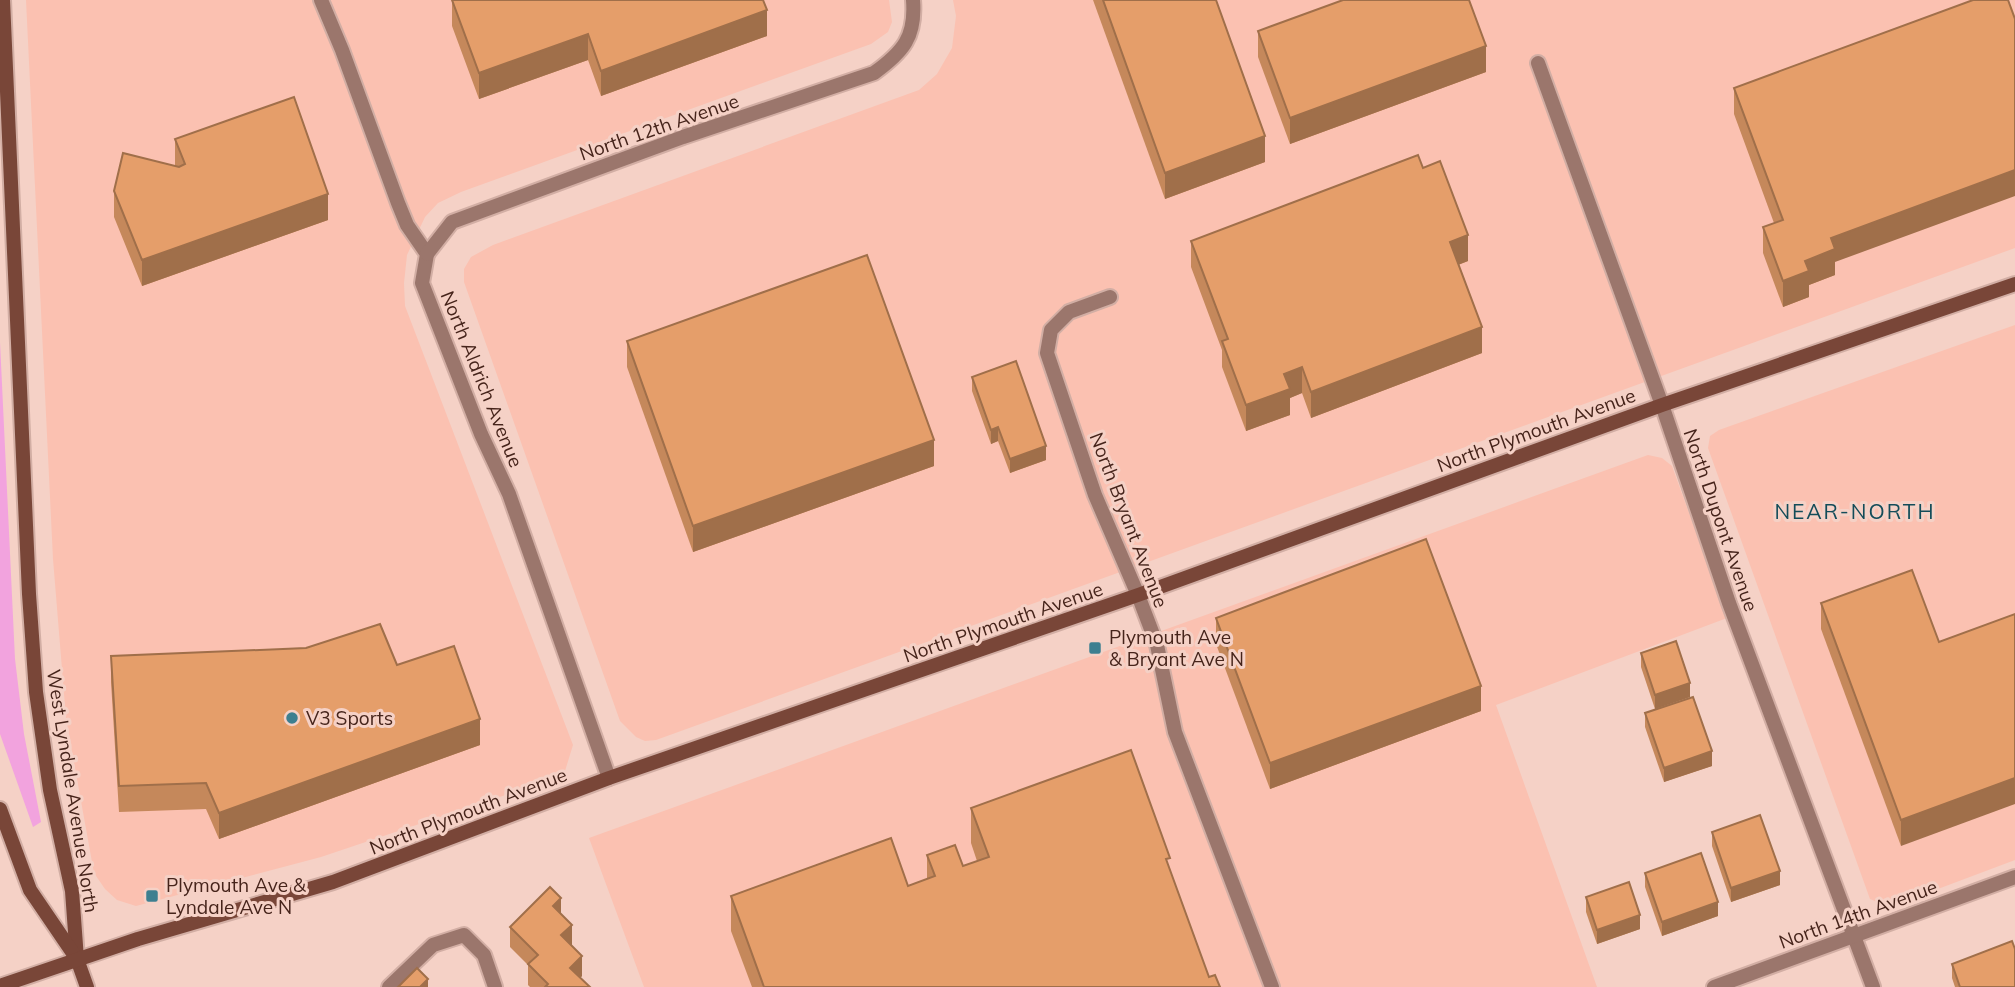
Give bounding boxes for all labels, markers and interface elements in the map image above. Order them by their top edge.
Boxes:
street label: North 12th Avenue [576,88,742,166]
street label: North Aldrich Avenue [436,287,528,471]
street label: North Plymouth Avenue [1433,383,1639,477]
street label: North Dupont Avenue [1678,426,1764,614]
street label: North Bryant Avenue [1085,429,1173,611]
district label: NEAR-NORTH [1774,498,1936,524]
street label: North Plymouth Avenue [900,577,1106,667]
place label: Plymouth Ave & Bryant Ave N [1109,625,1244,671]
marker: Plymouth Ave & Bryant Ave N [1087,640,1103,656]
street label: West Lyndale Avenue North [42,668,104,914]
place label: V3 Sports [306,706,393,730]
marker: V3 Sports [284,710,300,726]
street label: North Plymouth Avenue [366,762,570,860]
place label: Plymouth Ave & Lyndale Ave N [166,873,307,919]
street label: North 14th Avenue [1775,874,1941,954]
marker: Plymouth Ave & Lyndale Ave N [144,888,160,904]

